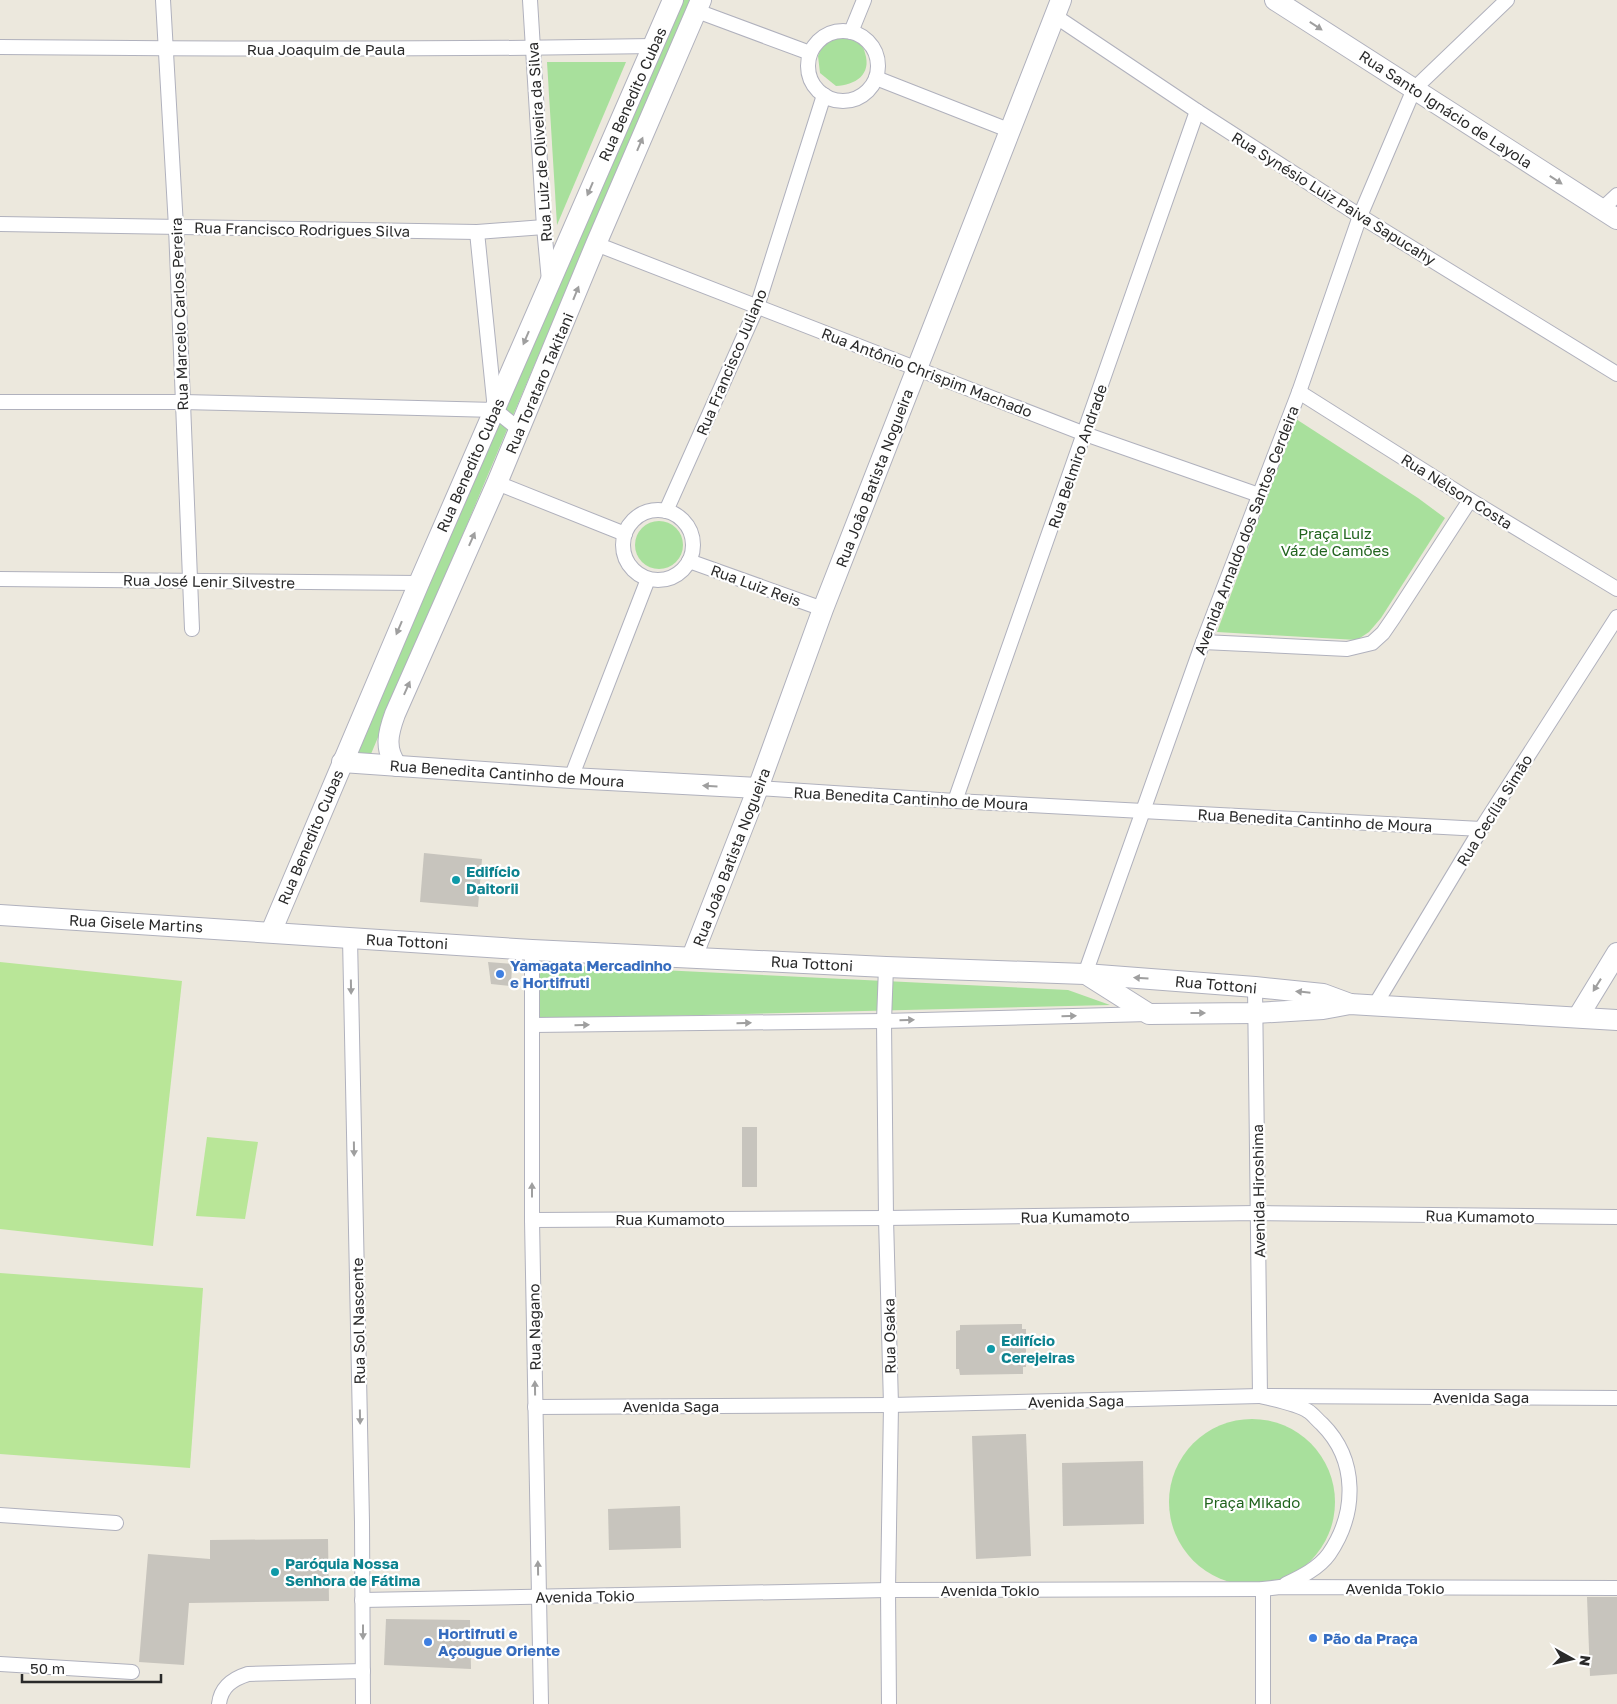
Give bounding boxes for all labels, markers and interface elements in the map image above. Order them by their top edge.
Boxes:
one-way arrow [1309,22,1323,31]
street label: Rua Benedito Cubas [594,24,670,164]
street label: Rua Joaquim de Paula [247,40,405,58]
street label: Rua Luiz de Oliveira da Silva [523,41,555,243]
street label: Rua Santo Ignácio de Layola [1356,46,1536,172]
street label: Rua Synésio Luiz Paiva Sapucahy [1229,128,1440,269]
one-way arrow [636,136,644,151]
one-way arrow [1550,175,1563,184]
one-way arrow [586,182,594,196]
street label: Rua Marcelo Carlos Pereira [167,217,191,411]
street label: Rua Francisco Rodrigues Silva [194,218,410,240]
one-way arrow [573,286,581,300]
street label: Rua Francisco Juliano [692,286,770,438]
street label: Rua Torataro Takitani [501,310,577,456]
street label: Rua Antônio Chrispim Machado [819,323,1035,421]
one-way arrow [521,331,529,345]
street label: Rua Belmiro Andrade [1044,381,1110,530]
street label: Rua João Batista Nogueira [832,386,916,570]
street label: Rua Benedito Cubas [432,395,508,535]
street label: Avenida Arnaldo dos Santos Cerdeira [1190,403,1302,657]
street label: Rua Nélson Costa [1398,450,1516,532]
park label: Praça Luiz Váz de Camões [1281,524,1389,559]
one-way arrow [469,532,477,546]
street label: Rua Luiz Reis [708,560,804,610]
street label: Rua José Lenir Silvestre [123,570,296,592]
one-way arrow [395,621,403,635]
one-way arrow [403,681,411,695]
street label: Rua Cecília Simão [1452,751,1536,869]
street label: Rua Benedita Cantinho de Moura [389,756,625,790]
street label: Rua João Batista Nogueira [689,765,773,949]
street label: Rua Benedito Cubas [273,767,347,907]
one-way arrow [701,781,717,789]
street label: Rua Benedita Cantinho de Moura [793,783,1029,813]
street label: Rua Benedita Cantinho de Moura [1197,805,1433,835]
place label: Edifício Daitorii [466,862,520,897]
marker: Edifício Daitorii [450,874,462,886]
street label: Rua Gisele Martins [68,910,204,936]
street label: Rua Tottoni [365,930,449,952]
street label: Rua Tottoni [770,952,854,974]
place label: Yamagata Mercadinho e Hortifruti [510,956,672,991]
marker: Yamagata Mercadinho e Hortifruti [494,968,506,980]
street label: Rua Tottoni [1174,971,1258,997]
one-way arrow [1133,974,1149,982]
one-way arrow [347,979,355,995]
one-way arrow [1593,979,1602,992]
one-way arrow [1295,988,1311,996]
one-way arrow [1190,1009,1206,1017]
one-way arrow [1061,1012,1077,1020]
one-way arrow [899,1016,915,1024]
one-way arrow [736,1018,752,1026]
one-way arrow [574,1021,590,1029]
street label: Avenida Hiroshima [1248,1124,1268,1258]
one-way arrow [351,1141,359,1157]
one-way arrow [528,1182,536,1198]
street label: Rua Kumamoto [1020,1206,1130,1226]
street label: Rua Kumamoto [1425,1206,1535,1226]
street label: Rua Kumamoto [615,1210,725,1228]
street label: Rua Sol Nascente [348,1257,368,1385]
street label: Rua Nagano [524,1283,544,1371]
street label: Rua Osaka [879,1298,899,1374]
place label: Edifício Cerejeiras [1001,1331,1075,1366]
marker: Edifício Cerejeiras [985,1343,997,1355]
one-way arrow [531,1380,539,1396]
street label: Avenida Saga [1433,1388,1529,1406]
street label: Avenida Saga [1028,1391,1124,1411]
street label: Avenida Saga [623,1397,719,1415]
one-way arrow [356,1409,364,1425]
park label: Praça Mikado [1204,1493,1300,1511]
place label: Paróquia Nossa Senhora de Fátima [285,1554,421,1589]
one-way arrow [534,1560,542,1576]
marker: Paróquia Nossa Senhora de Fátima [269,1566,281,1578]
street label: Avenida Tokio [1345,1579,1445,1597]
street label: Avenida Tokio [940,1581,1040,1599]
street label: Avenida Tokio [535,1586,635,1606]
one-way arrow [359,1624,367,1640]
place label: Hortifruti e Açougue Oriente [438,1624,560,1659]
place label: Pão da Praça [1323,1629,1418,1647]
marker: Pão da Praça [1307,1632,1319,1644]
north arrow [1547,1634,1597,1684]
marker: Hortifruti e Açougue Oriente [422,1636,434,1648]
scale bar [22,1652,161,1684]
text: N [1576,1654,1595,1667]
text: 50 m [30,1659,65,1677]

